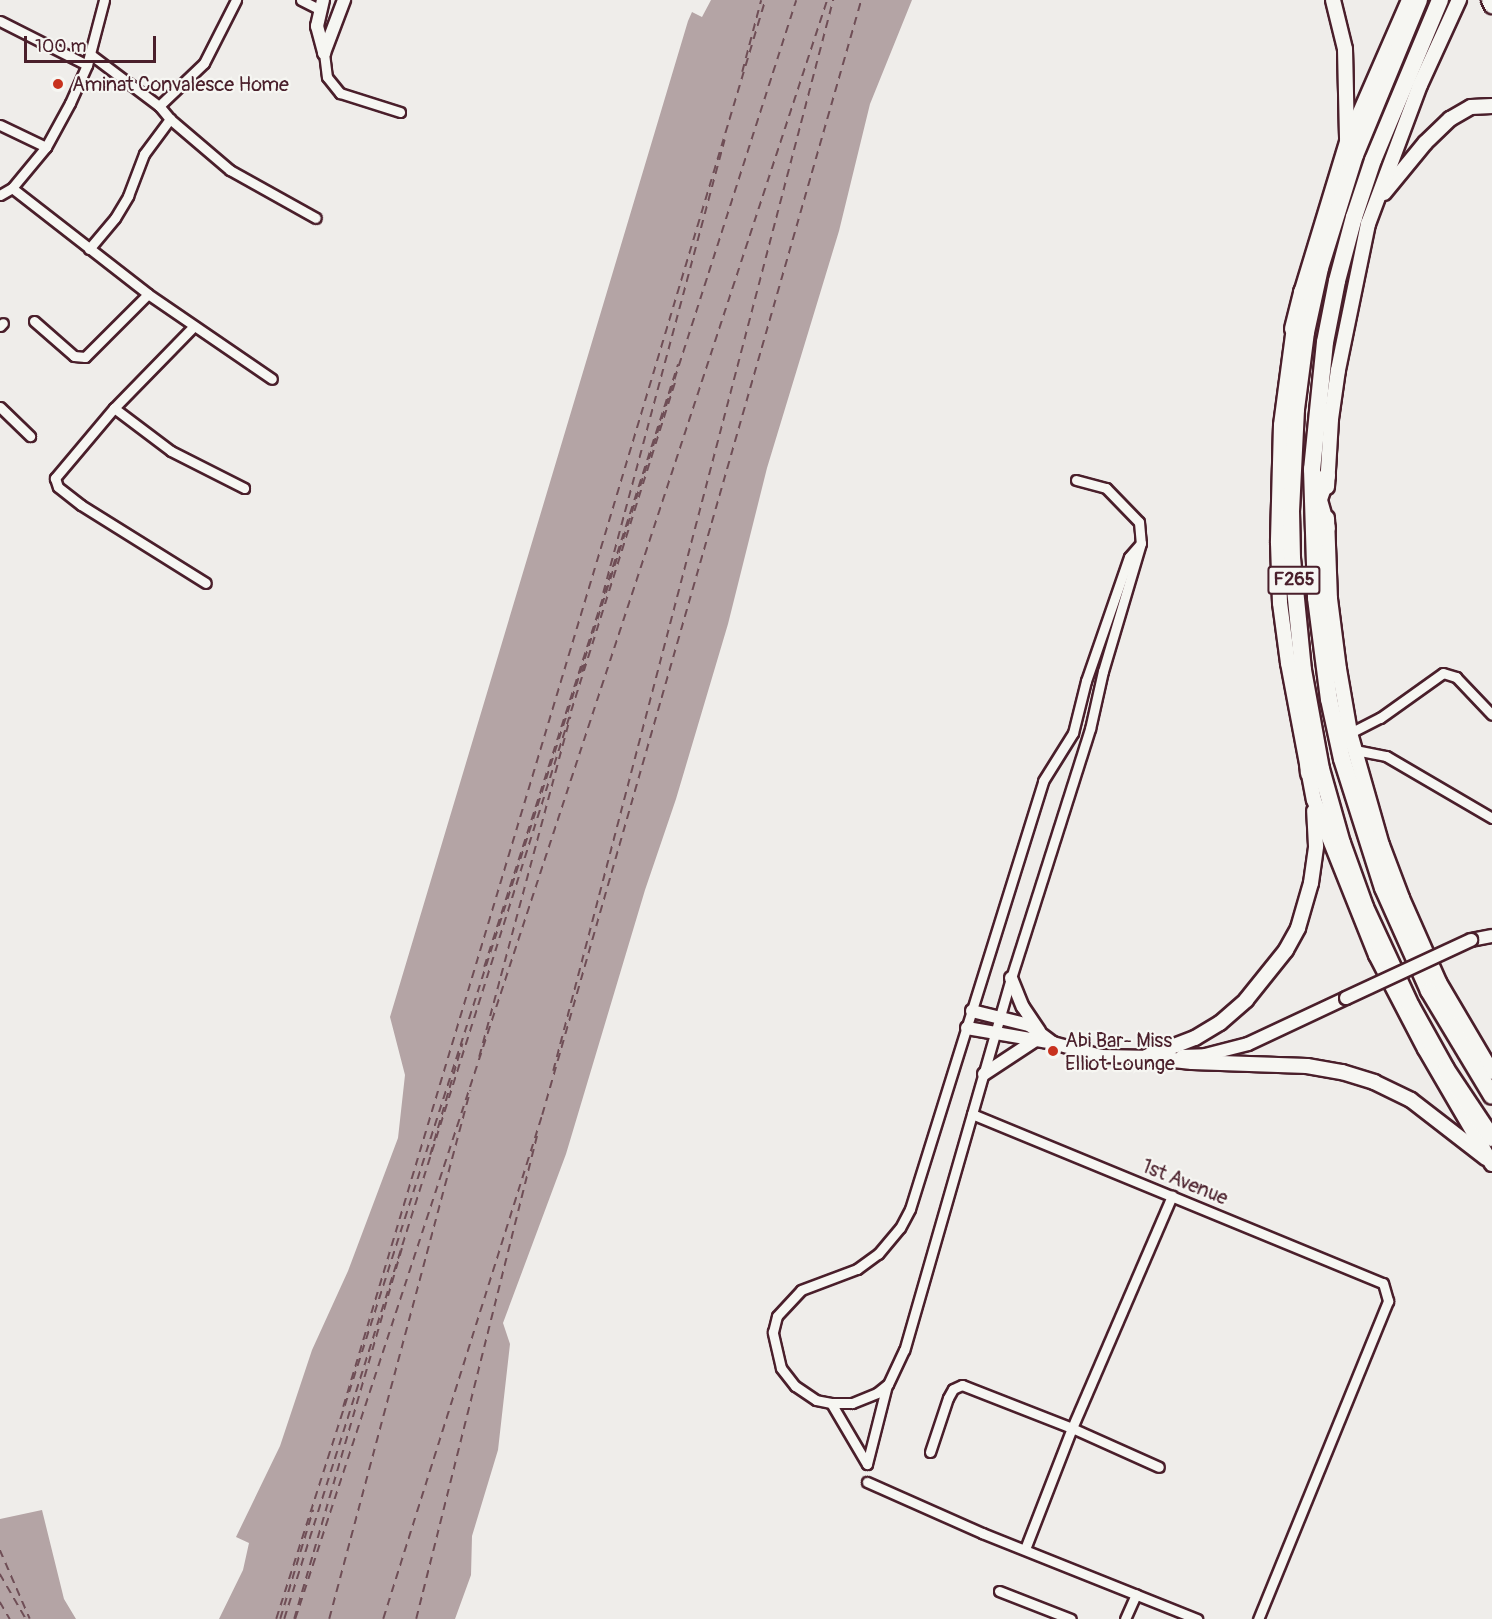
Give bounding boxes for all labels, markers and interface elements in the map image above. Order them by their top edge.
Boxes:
scale bar [27,24,159,62]
text: 100 m [35,35,87,58]
place label: Aminat Convalesce Home [72,72,289,96]
marker: Aminat Convalesce Home [49,75,67,93]
road number: F265 [1267,565,1321,595]
place label: Abi Bar- Miss Elliot Lounge [1065,1028,1175,1075]
marker: Abi Bar- Miss Elliot Lounge [1046,1044,1060,1058]
street label: 1st Avenue [1138,1154,1232,1210]

